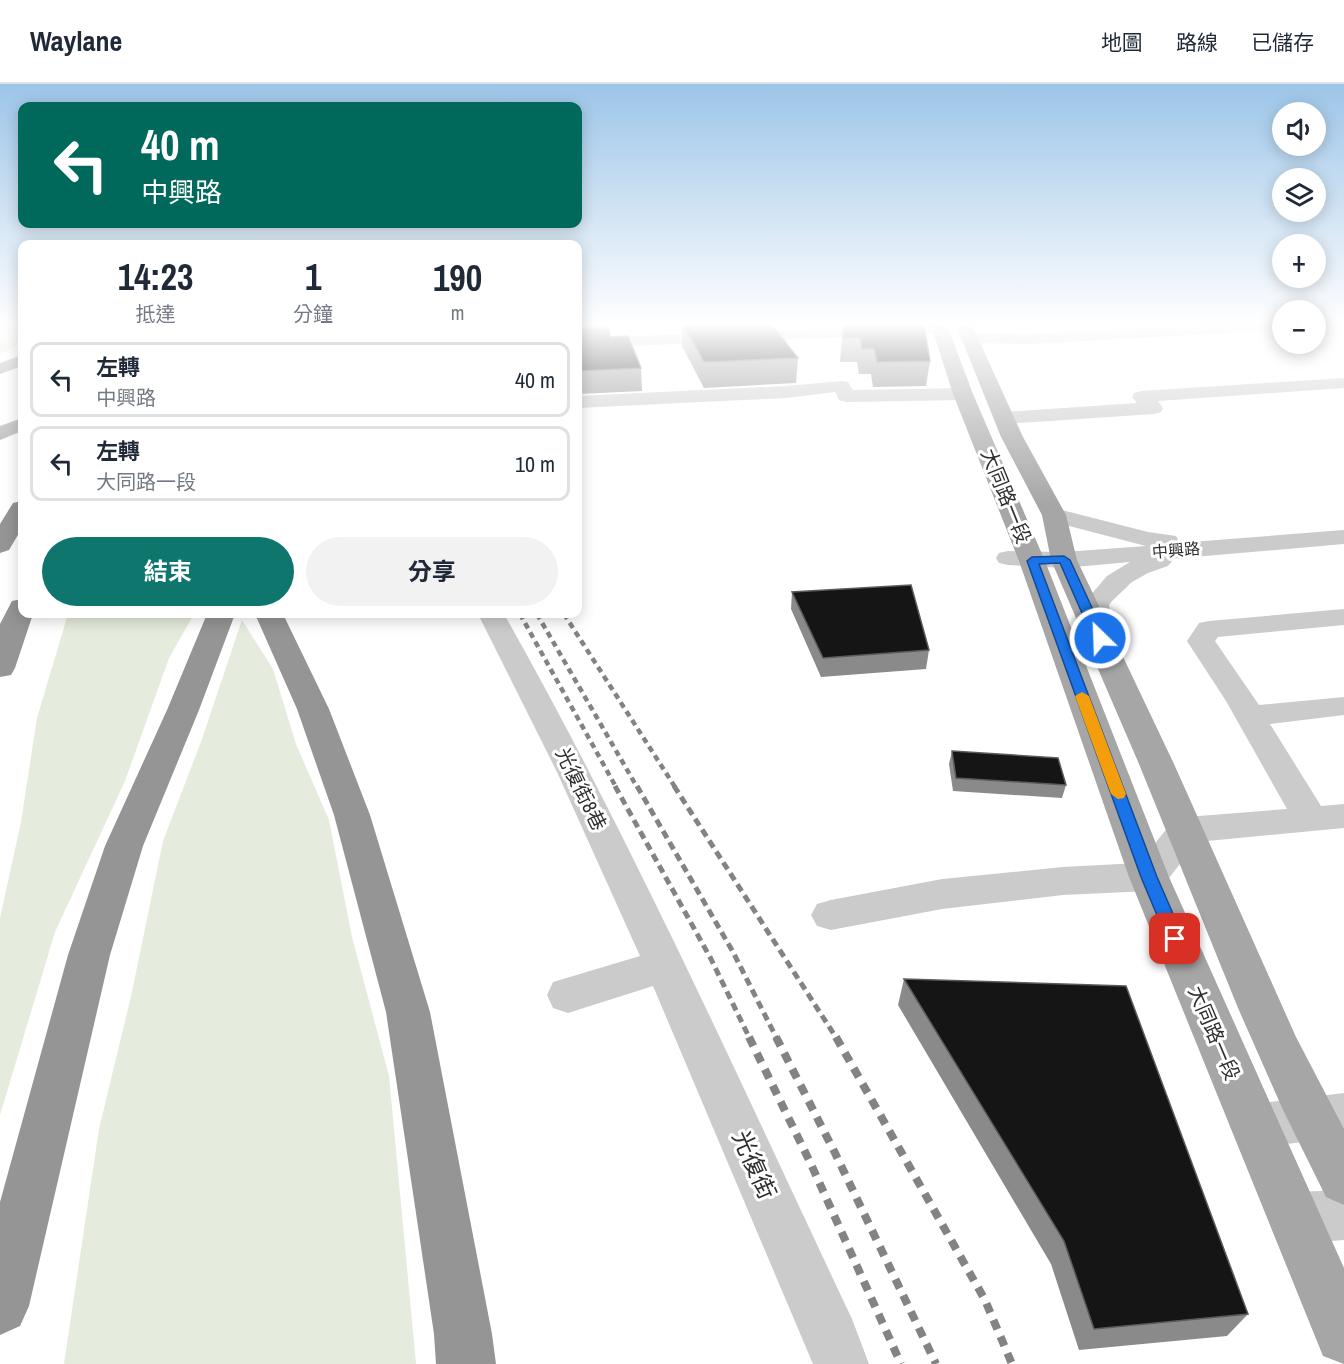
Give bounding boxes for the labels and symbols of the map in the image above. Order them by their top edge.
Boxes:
street label: 大同路一段 [975,444,1038,547]
street label: 中興路 [1151,537,1201,563]
position arrow [1068,606,1132,670]
street label: 光復街8巷 [550,743,613,835]
pin [1149,913,1200,964]
street label: 大同路一段 [1182,982,1246,1084]
street label: 光復街 [726,1125,784,1204]

